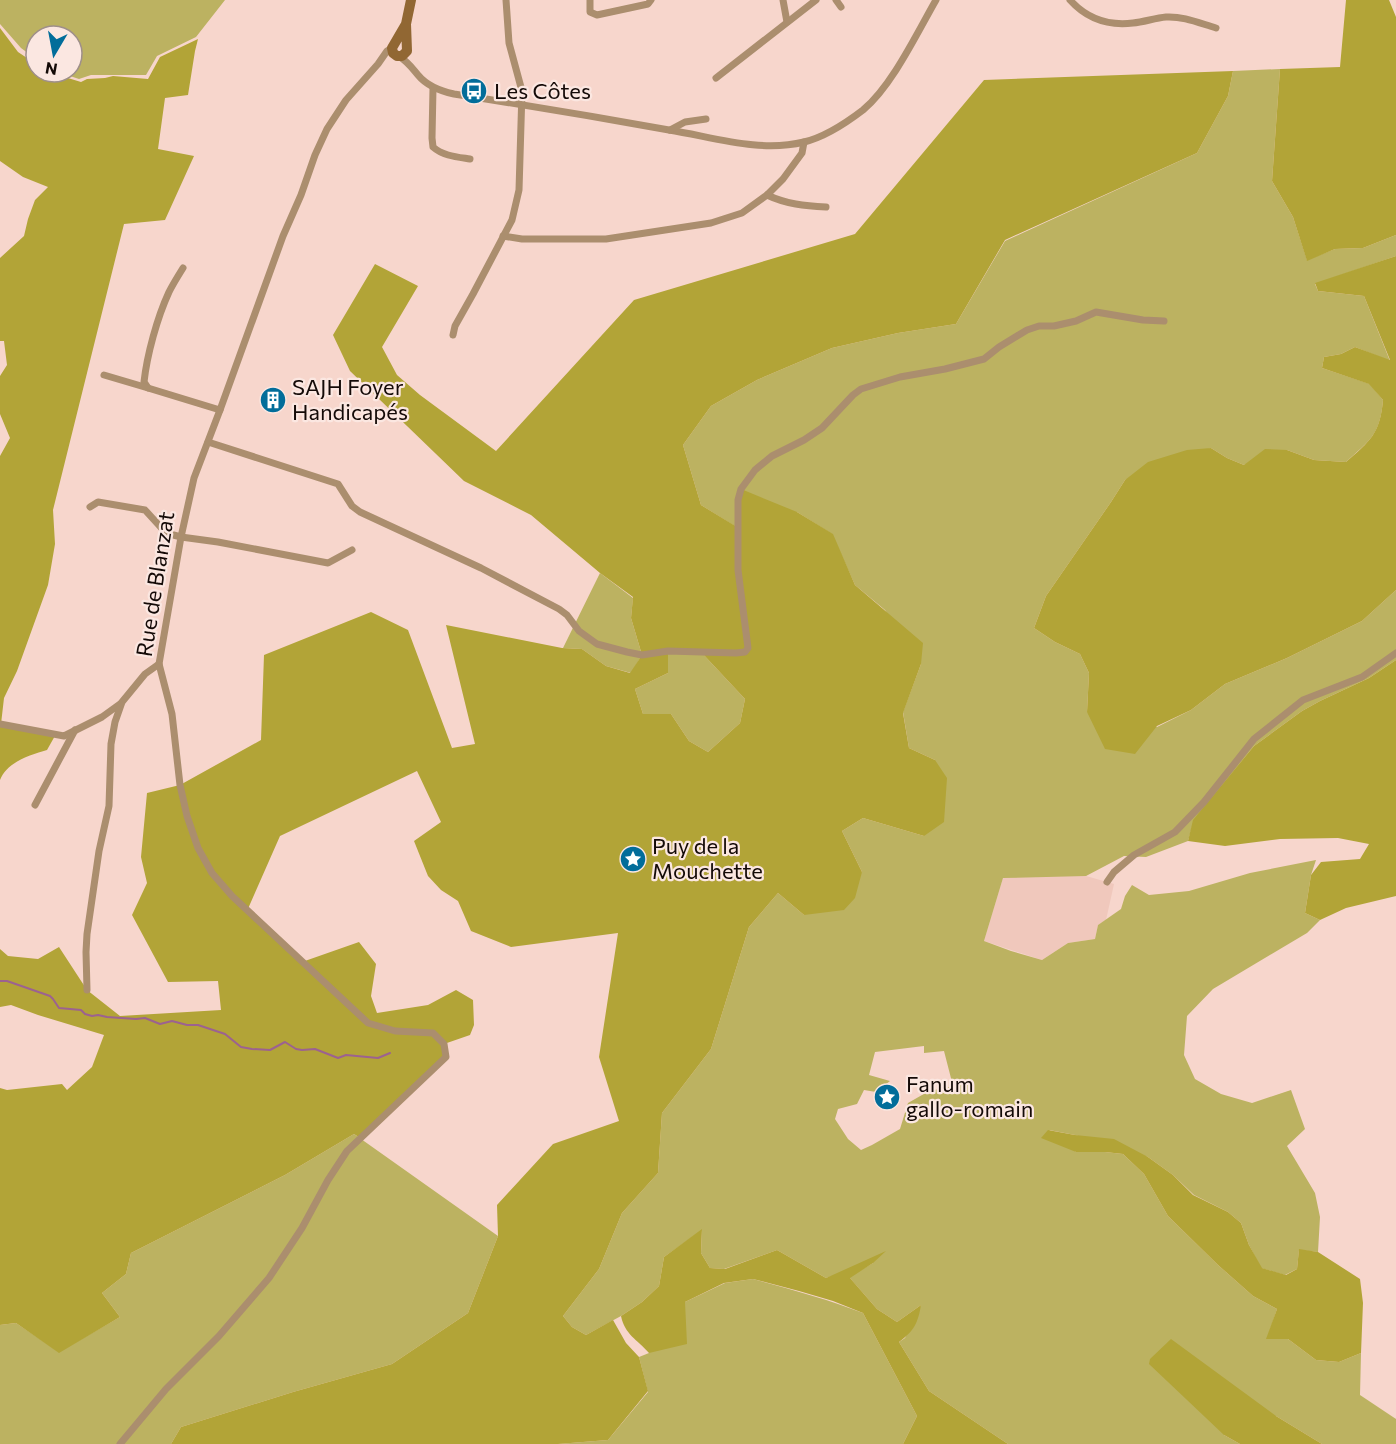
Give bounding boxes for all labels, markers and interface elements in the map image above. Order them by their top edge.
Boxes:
north arrow [24,24,84,84]
text: N [44,59,59,80]
bus stop icon: Les Côtes [459,76,489,106]
place label: Les Côtes [494,77,591,104]
place label: SAJH Foyer Handicapés [292,373,408,425]
building icon: SAJH Foyer Handicapés [258,385,288,415]
street label: Rue de Blanzat [130,509,179,658]
place label: Puy de la Mouchette [652,832,763,884]
place icon: Puy de la Mouchette [618,844,648,874]
place label: Fanum gallo-romain [906,1070,1033,1122]
place icon: Fanum gallo-romain [872,1082,902,1112]

